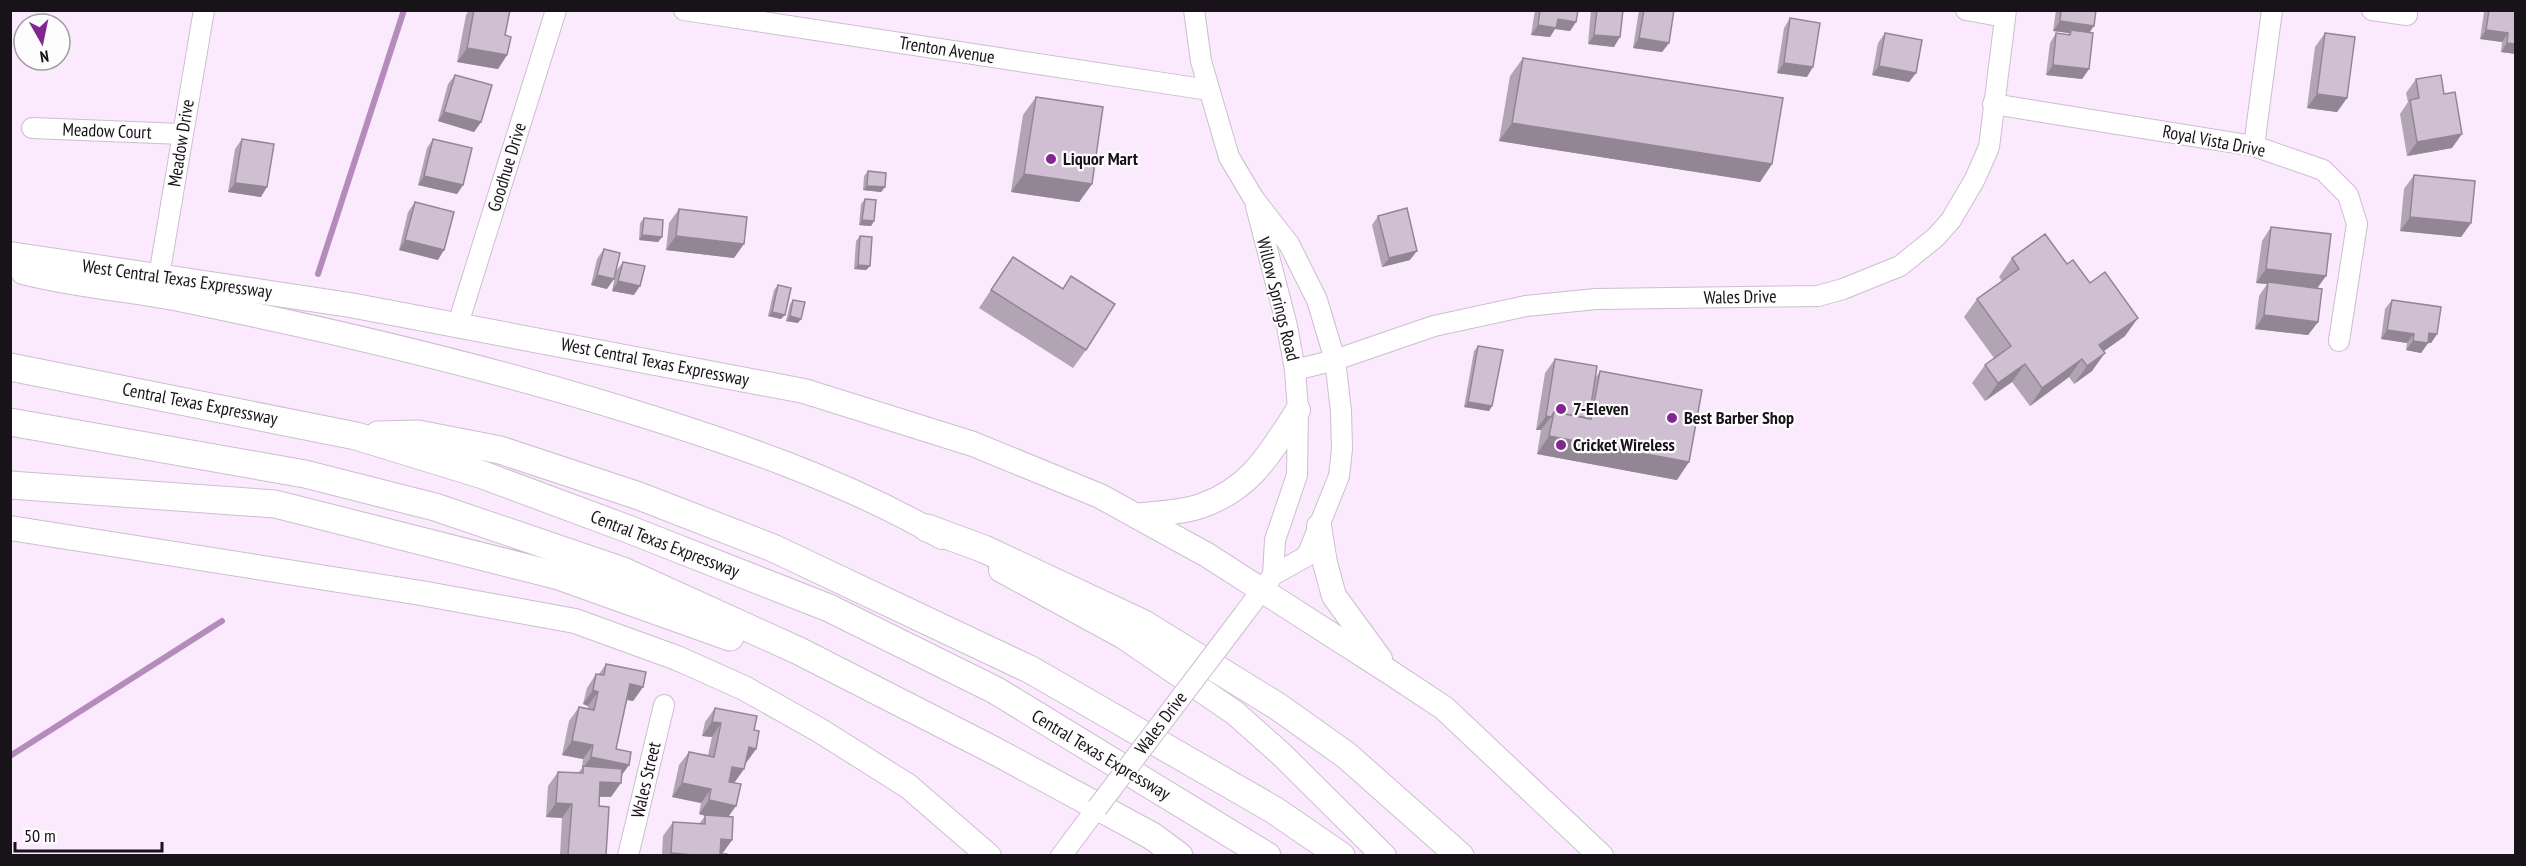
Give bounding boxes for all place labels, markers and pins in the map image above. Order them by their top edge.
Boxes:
place label: Liquor Mart [1063,147,1139,170]
marker: Liquor Mart [1044,152,1058,166]
place label: 7-Eleven [1573,397,1629,420]
marker: 7-Eleven [1554,402,1568,416]
place label: Best Barber Shop [1684,406,1794,429]
marker: Best Barber Shop [1665,411,1679,425]
place label: Cricket Wireless [1573,433,1675,456]
marker: Cricket Wireless [1554,438,1568,452]

